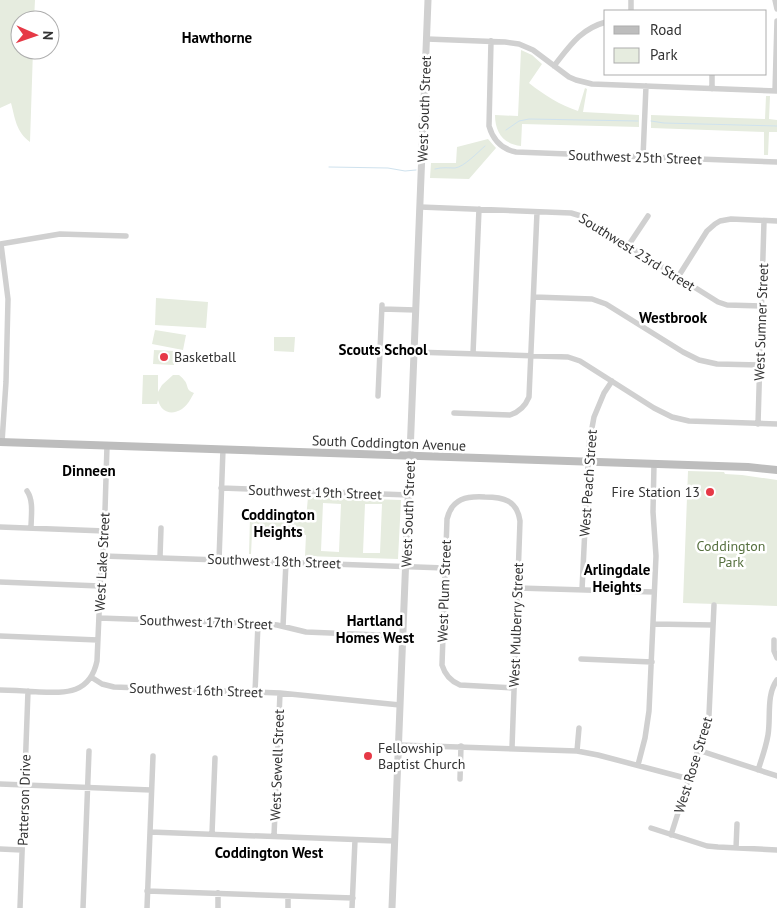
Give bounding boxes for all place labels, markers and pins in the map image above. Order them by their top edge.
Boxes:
place label: Basketball [174,348,236,366]
marker: Basketball [158,351,170,363]
place label: Fire Station 13 [612,483,700,501]
marker: Fire Station 13 [704,486,716,498]
place label: Fellowship Baptist Church [378,739,466,773]
marker: Fellowship Baptist Church [362,750,374,762]

